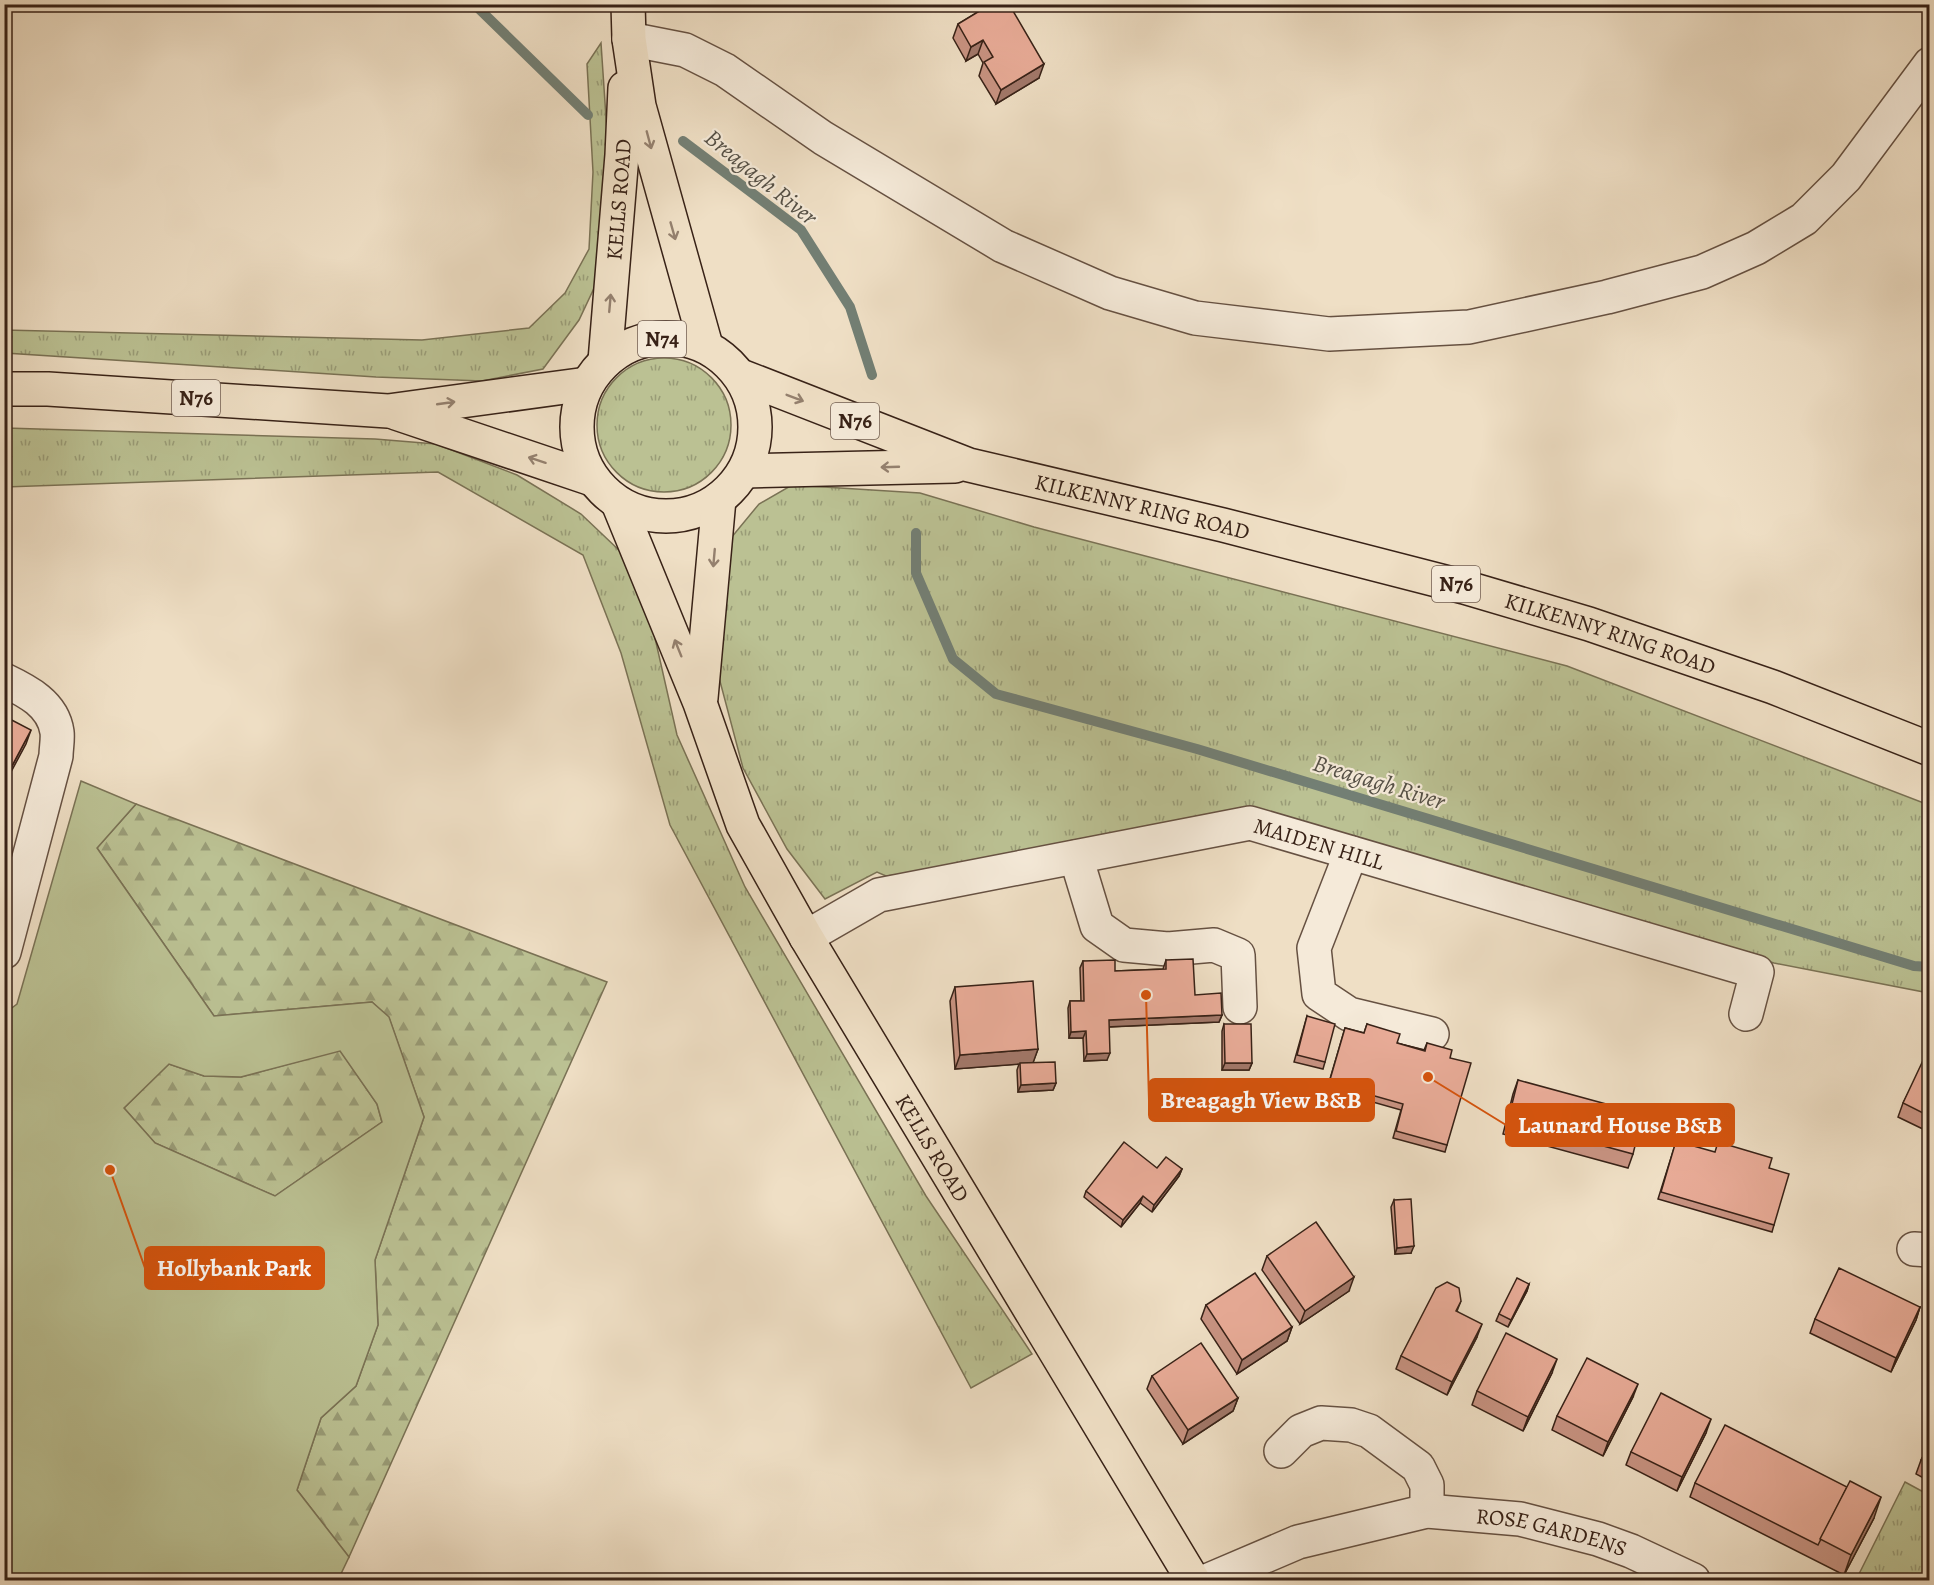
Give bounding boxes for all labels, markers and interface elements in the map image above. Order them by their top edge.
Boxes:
water label: Breagagh River [698,122,825,233]
one-way arrow [643,130,655,149]
street label: KELLS ROAD [599,138,639,261]
one-way arrow [668,221,680,240]
one-way arrow [605,293,616,313]
road number: N74 [638,321,686,357]
road number: N76 [172,380,220,416]
one-way arrow [785,393,804,404]
one-way arrow [436,397,456,408]
road number: N76 [831,403,879,439]
one-way arrow [528,454,547,465]
one-way arrow [880,462,900,473]
street label: KILKENNY RING ROAD [1032,467,1253,547]
one-way arrow [708,547,719,567]
road number: N76 [1432,566,1480,602]
street label: KILKENNY RING ROAD [1501,586,1719,682]
one-way arrow [672,640,683,658]
water label: Breagagh River [1309,747,1449,817]
street label: MAIDEN HILL [1250,811,1388,878]
callout: Breagagh View B&B [1149,1079,1374,1121]
text: Breagagh View B&B [1160,1084,1362,1116]
street label: KELLS ROAD [888,1089,976,1208]
callout: Launard House B&B [1506,1104,1734,1146]
text: Launard House B&B [1518,1109,1722,1141]
callout: Hollybank Park [145,1247,324,1289]
text: Hollybank Park [157,1252,312,1284]
street label: ROSE GARDENS [1475,1501,1631,1564]

